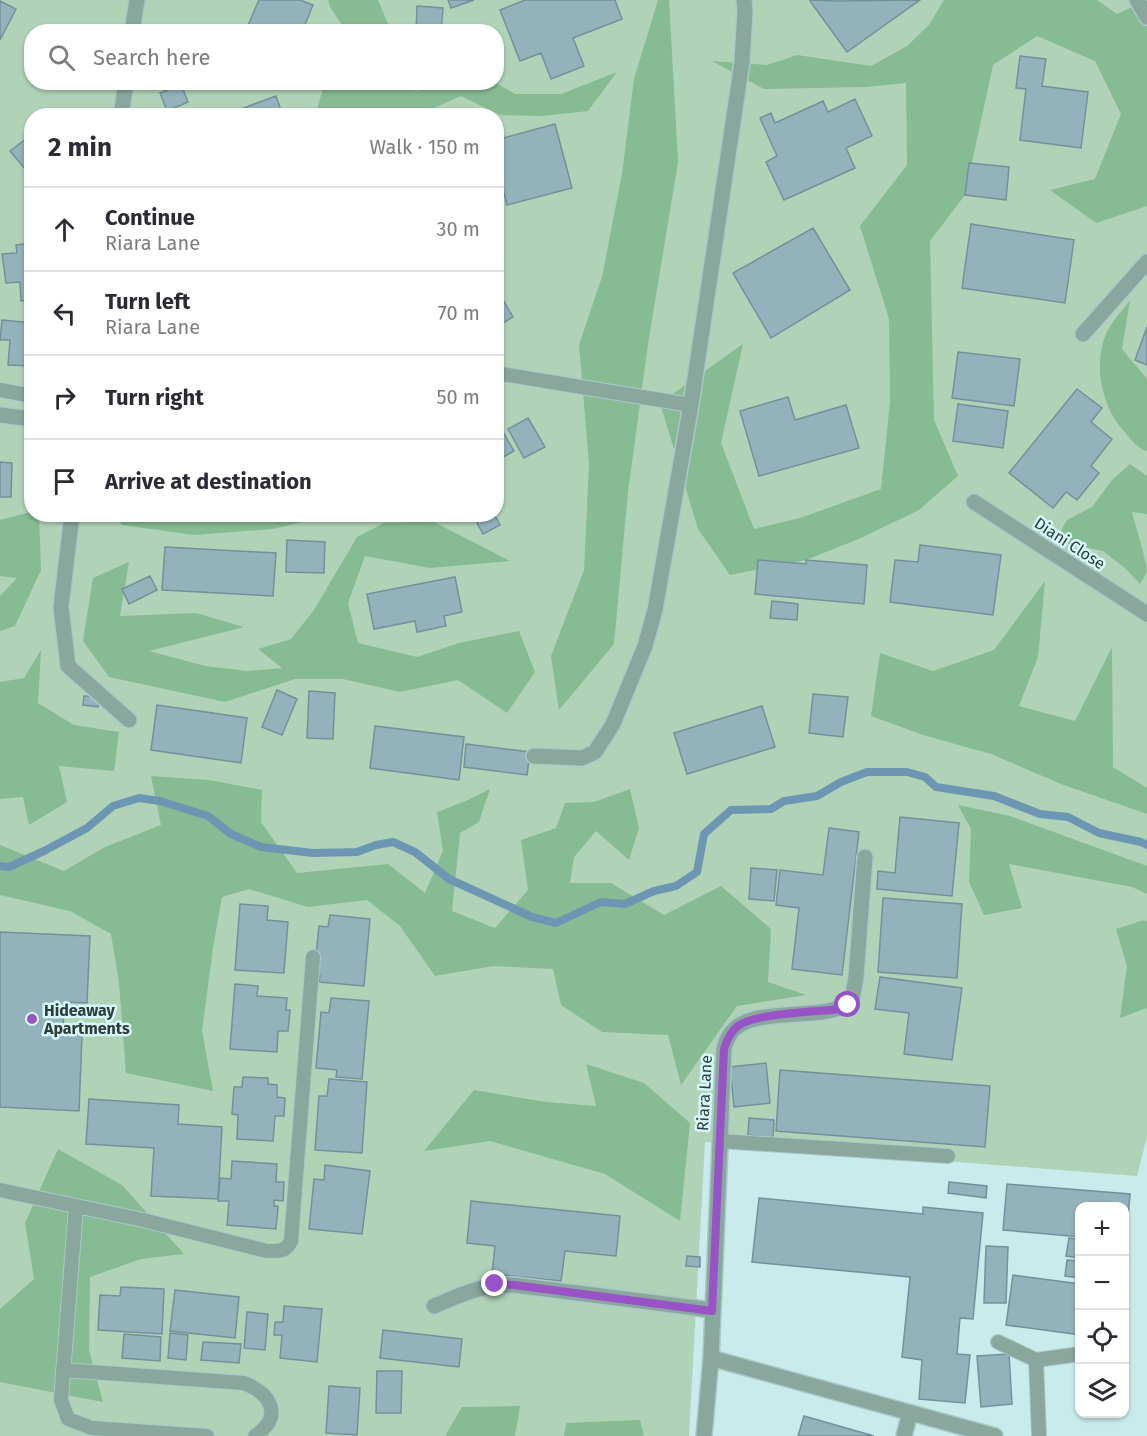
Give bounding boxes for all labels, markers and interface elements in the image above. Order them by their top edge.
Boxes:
search box [24,24,504,90]
icon: search [45,41,78,74]
text: Search here [93,44,211,71]
text: 2 min [48,132,112,163]
text: Walk · 150 m [370,135,480,159]
text: Continue [105,204,195,231]
icon: ahead [48,213,81,246]
text: 30 m [436,217,480,241]
text: Riara Lane [105,231,200,255]
text: Turn left [105,288,190,315]
icon: left [48,297,81,330]
text: 70 m [438,301,480,325]
text: Riara Lane [105,315,200,339]
icon: right [48,381,81,414]
text: Turn right [105,384,204,411]
text: 50 m [436,385,480,409]
icon: arrive [48,465,81,498]
text: Arrive at destination [105,468,312,495]
street label: Diani Close [1031,514,1109,573]
route start [834,991,860,1017]
place label: Hideaway Apartments [43,1001,130,1038]
marker: Hideaway Apartments [25,1012,39,1026]
street label: Riara Lane [693,1055,716,1132]
map controls [1075,1202,1129,1418]
button: + [1075,1202,1129,1256]
button: − [1075,1256,1129,1310]
route end [481,1270,507,1296]
button: locate [1075,1310,1129,1364]
button: layers [1075,1364,1129,1418]

